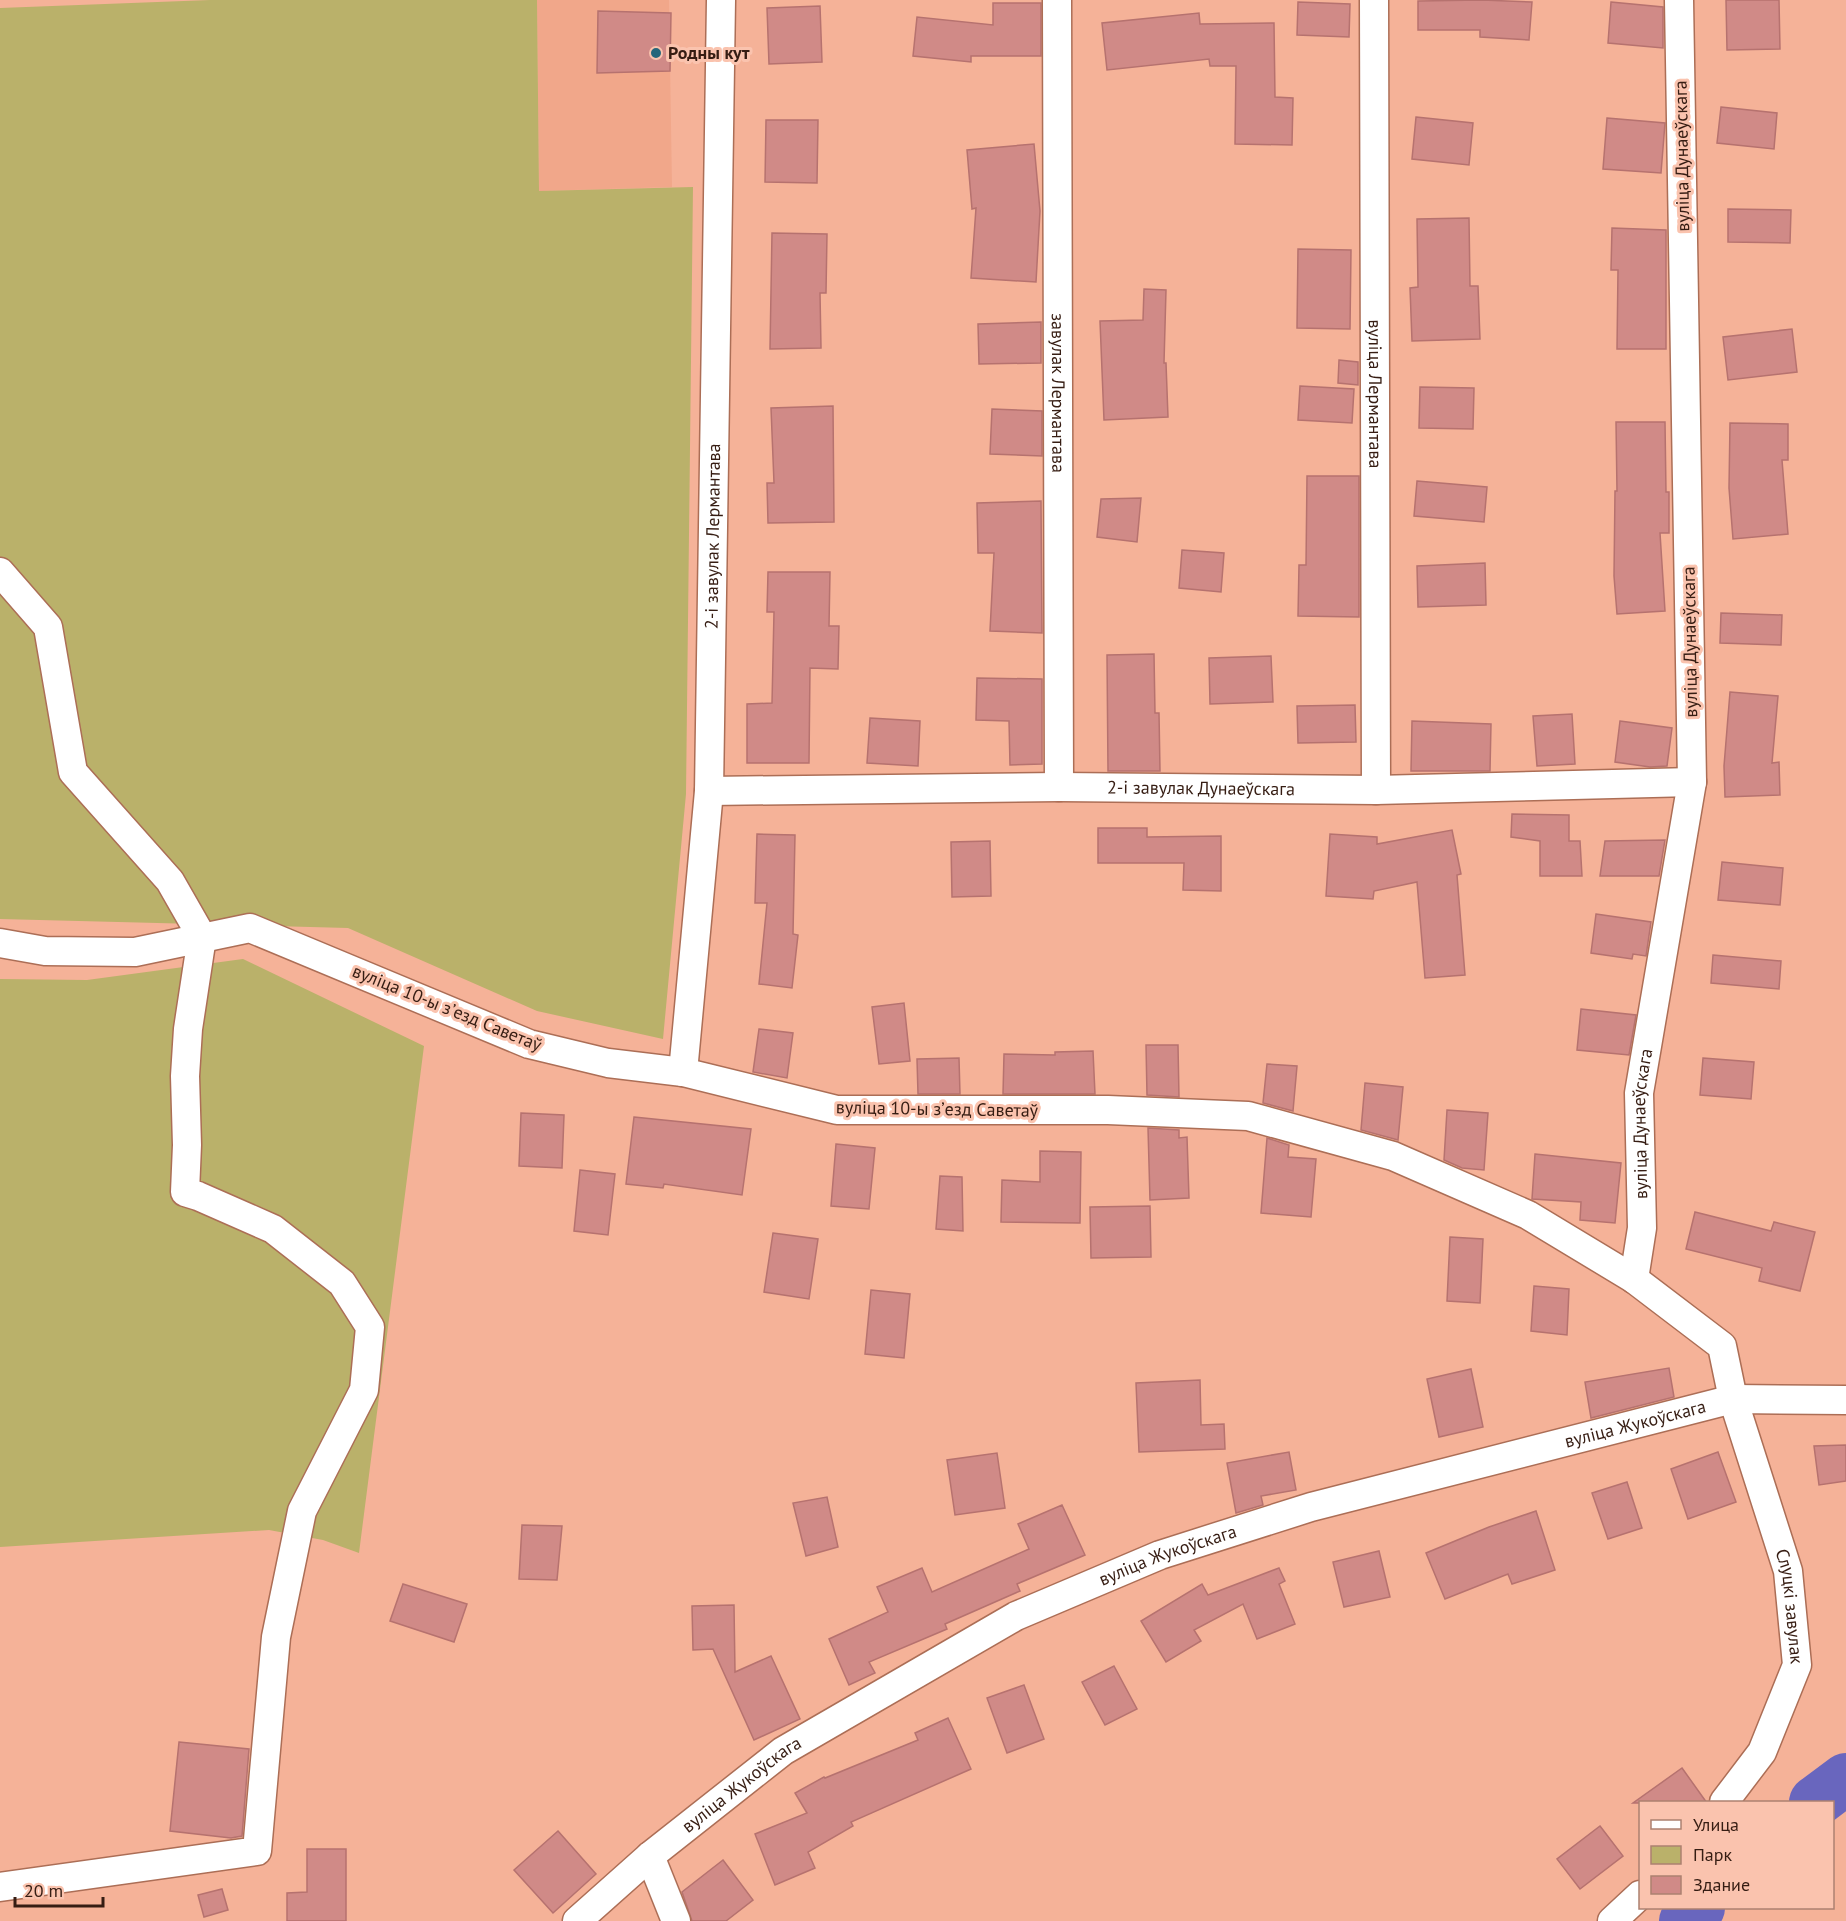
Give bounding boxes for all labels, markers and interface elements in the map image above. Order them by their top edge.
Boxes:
place label: Родны кут [668,41,750,64]
marker: Родны кут [649,46,663,60]
street label: вуліца Дунаеўскага [1669,80,1694,232]
street label: завулак Лермантава [1047,313,1070,473]
street label: вуліца Лермантава [1364,319,1387,468]
street label: 2-і завулак Лермантава [699,443,725,629]
street label: вуліца Дунаеўскага [1677,566,1702,718]
street label: 2-і завулак Дунаеўскага [1107,775,1295,800]
street label: вуліца 10-ы зʼезд Саветаў [349,959,546,1056]
street label: вуліца Дунаеўскага [1627,1047,1657,1199]
street label: вуліца 10-ы зʼезд Саветаў [836,1095,1039,1122]
street label: вуліца Жукоўскага [1562,1394,1708,1453]
street label: вуліца Жукоўскага [1095,1519,1239,1591]
street label: Слуцкі завулак [1771,1546,1809,1665]
street label: вуліца Жукоўскага [677,1731,805,1838]
legend [1639,1801,1834,1909]
text: Улица [1693,1813,1739,1836]
text: Парк [1693,1843,1733,1866]
scale bar [15,1870,104,1908]
text: Здание [1693,1873,1750,1896]
text: 20 m [24,1879,63,1902]

